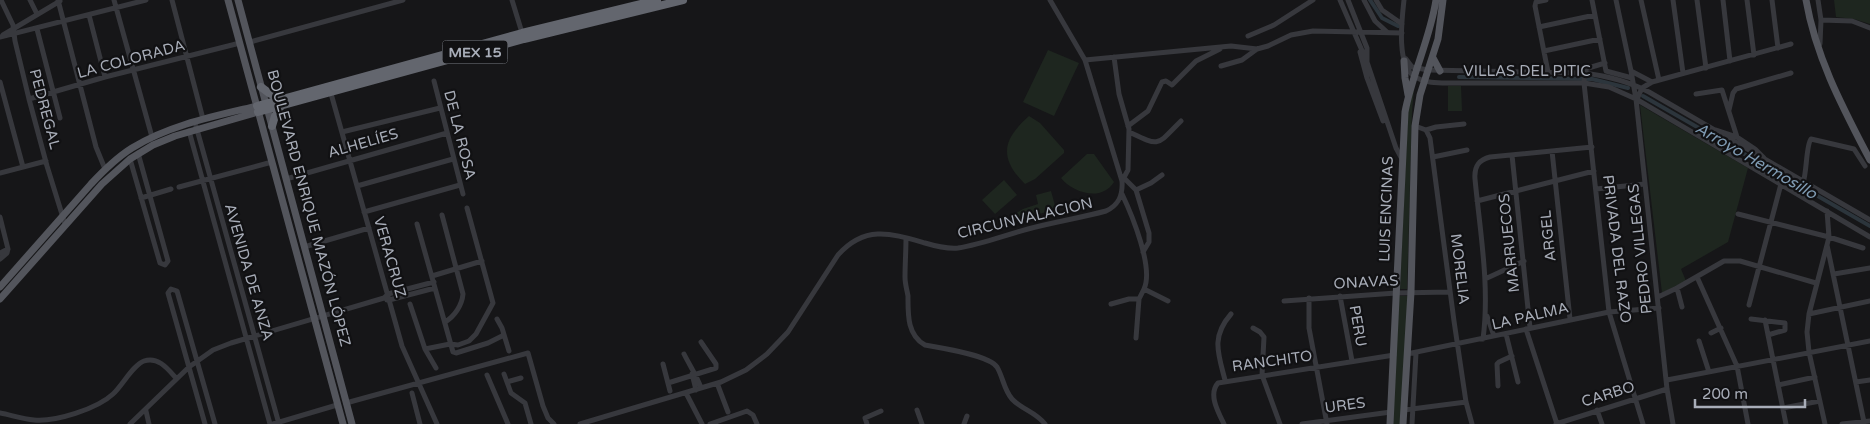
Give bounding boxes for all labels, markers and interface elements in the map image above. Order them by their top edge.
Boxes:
street label: LA COLORADA [75,36,187,82]
road number: MEX 15 [442,41,508,64]
street label: VILLAS DEL PITIC [1463,62,1591,80]
street label: PEDREGAL [26,67,64,151]
street label: BOULEVARD ENRIQUE MAZÓN LÓPEZ [263,68,355,348]
street label: DE LA ROSA [440,88,480,182]
water label: Arroyo Hermosillo [1692,118,1821,204]
street label: ALHELÍES [326,124,400,162]
street label: LUIS ENCINAS [1375,156,1397,262]
street label: PRIVADA DEL RAZO [1599,174,1635,324]
street label: PEDRO VILLEGAS [1624,183,1656,315]
street label: MARRUECOS [1495,193,1523,293]
street label: CIRCUNVALACION [956,194,1094,242]
street label: AVENIDA DE ANZA [221,201,277,343]
street label: ARGEL [1536,209,1560,263]
street label: VERACRUZ [370,214,410,300]
street label: MORELIA [1447,233,1473,305]
street label: ONAVAS [1333,271,1399,293]
street label: LA PALMA [1490,298,1570,334]
street label: PERU [1346,304,1370,348]
street label: RANCHITO [1231,346,1313,376]
scale bar [1695,376,1805,408]
street label: CARBO [1579,377,1637,411]
text: 200 m [1702,385,1748,403]
street label: URES [1324,393,1366,417]

